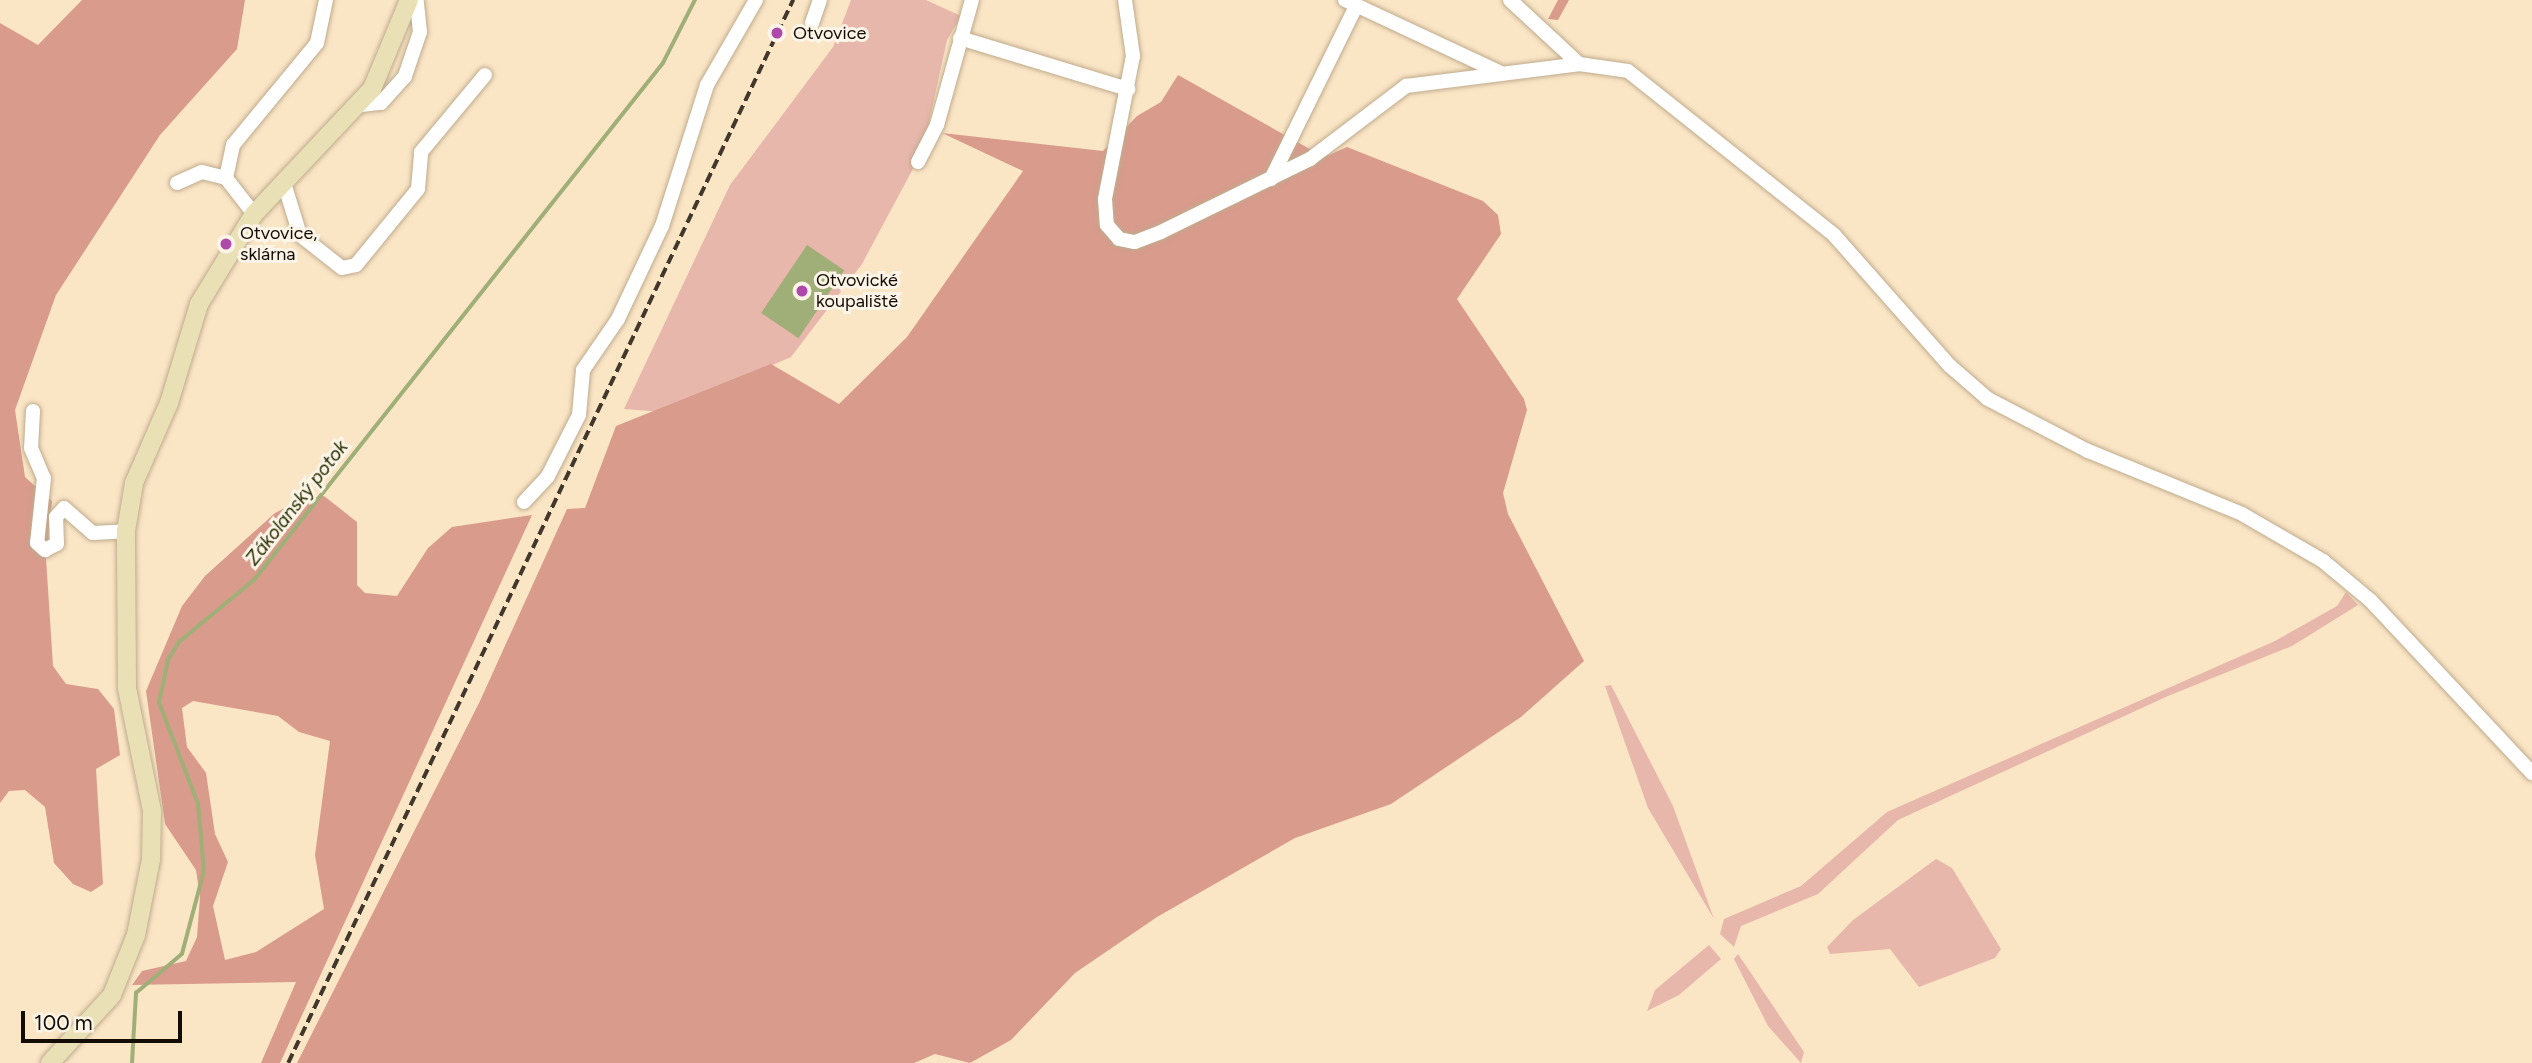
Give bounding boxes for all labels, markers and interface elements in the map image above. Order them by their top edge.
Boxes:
place label: Otvovice [793,22,866,44]
marker: Otvovice [767,23,787,43]
place label: Otvovice, sklárna [240,223,317,266]
marker: Otvovice, sklárna [218,236,234,252]
place label: Otvovické koupaliště [816,270,898,312]
marker: Otvovické koupaliště [794,283,810,299]
water label: Zákolanský potok [241,436,353,570]
scale bar [24,996,186,1040]
text: 100 m [34,1010,93,1035]

